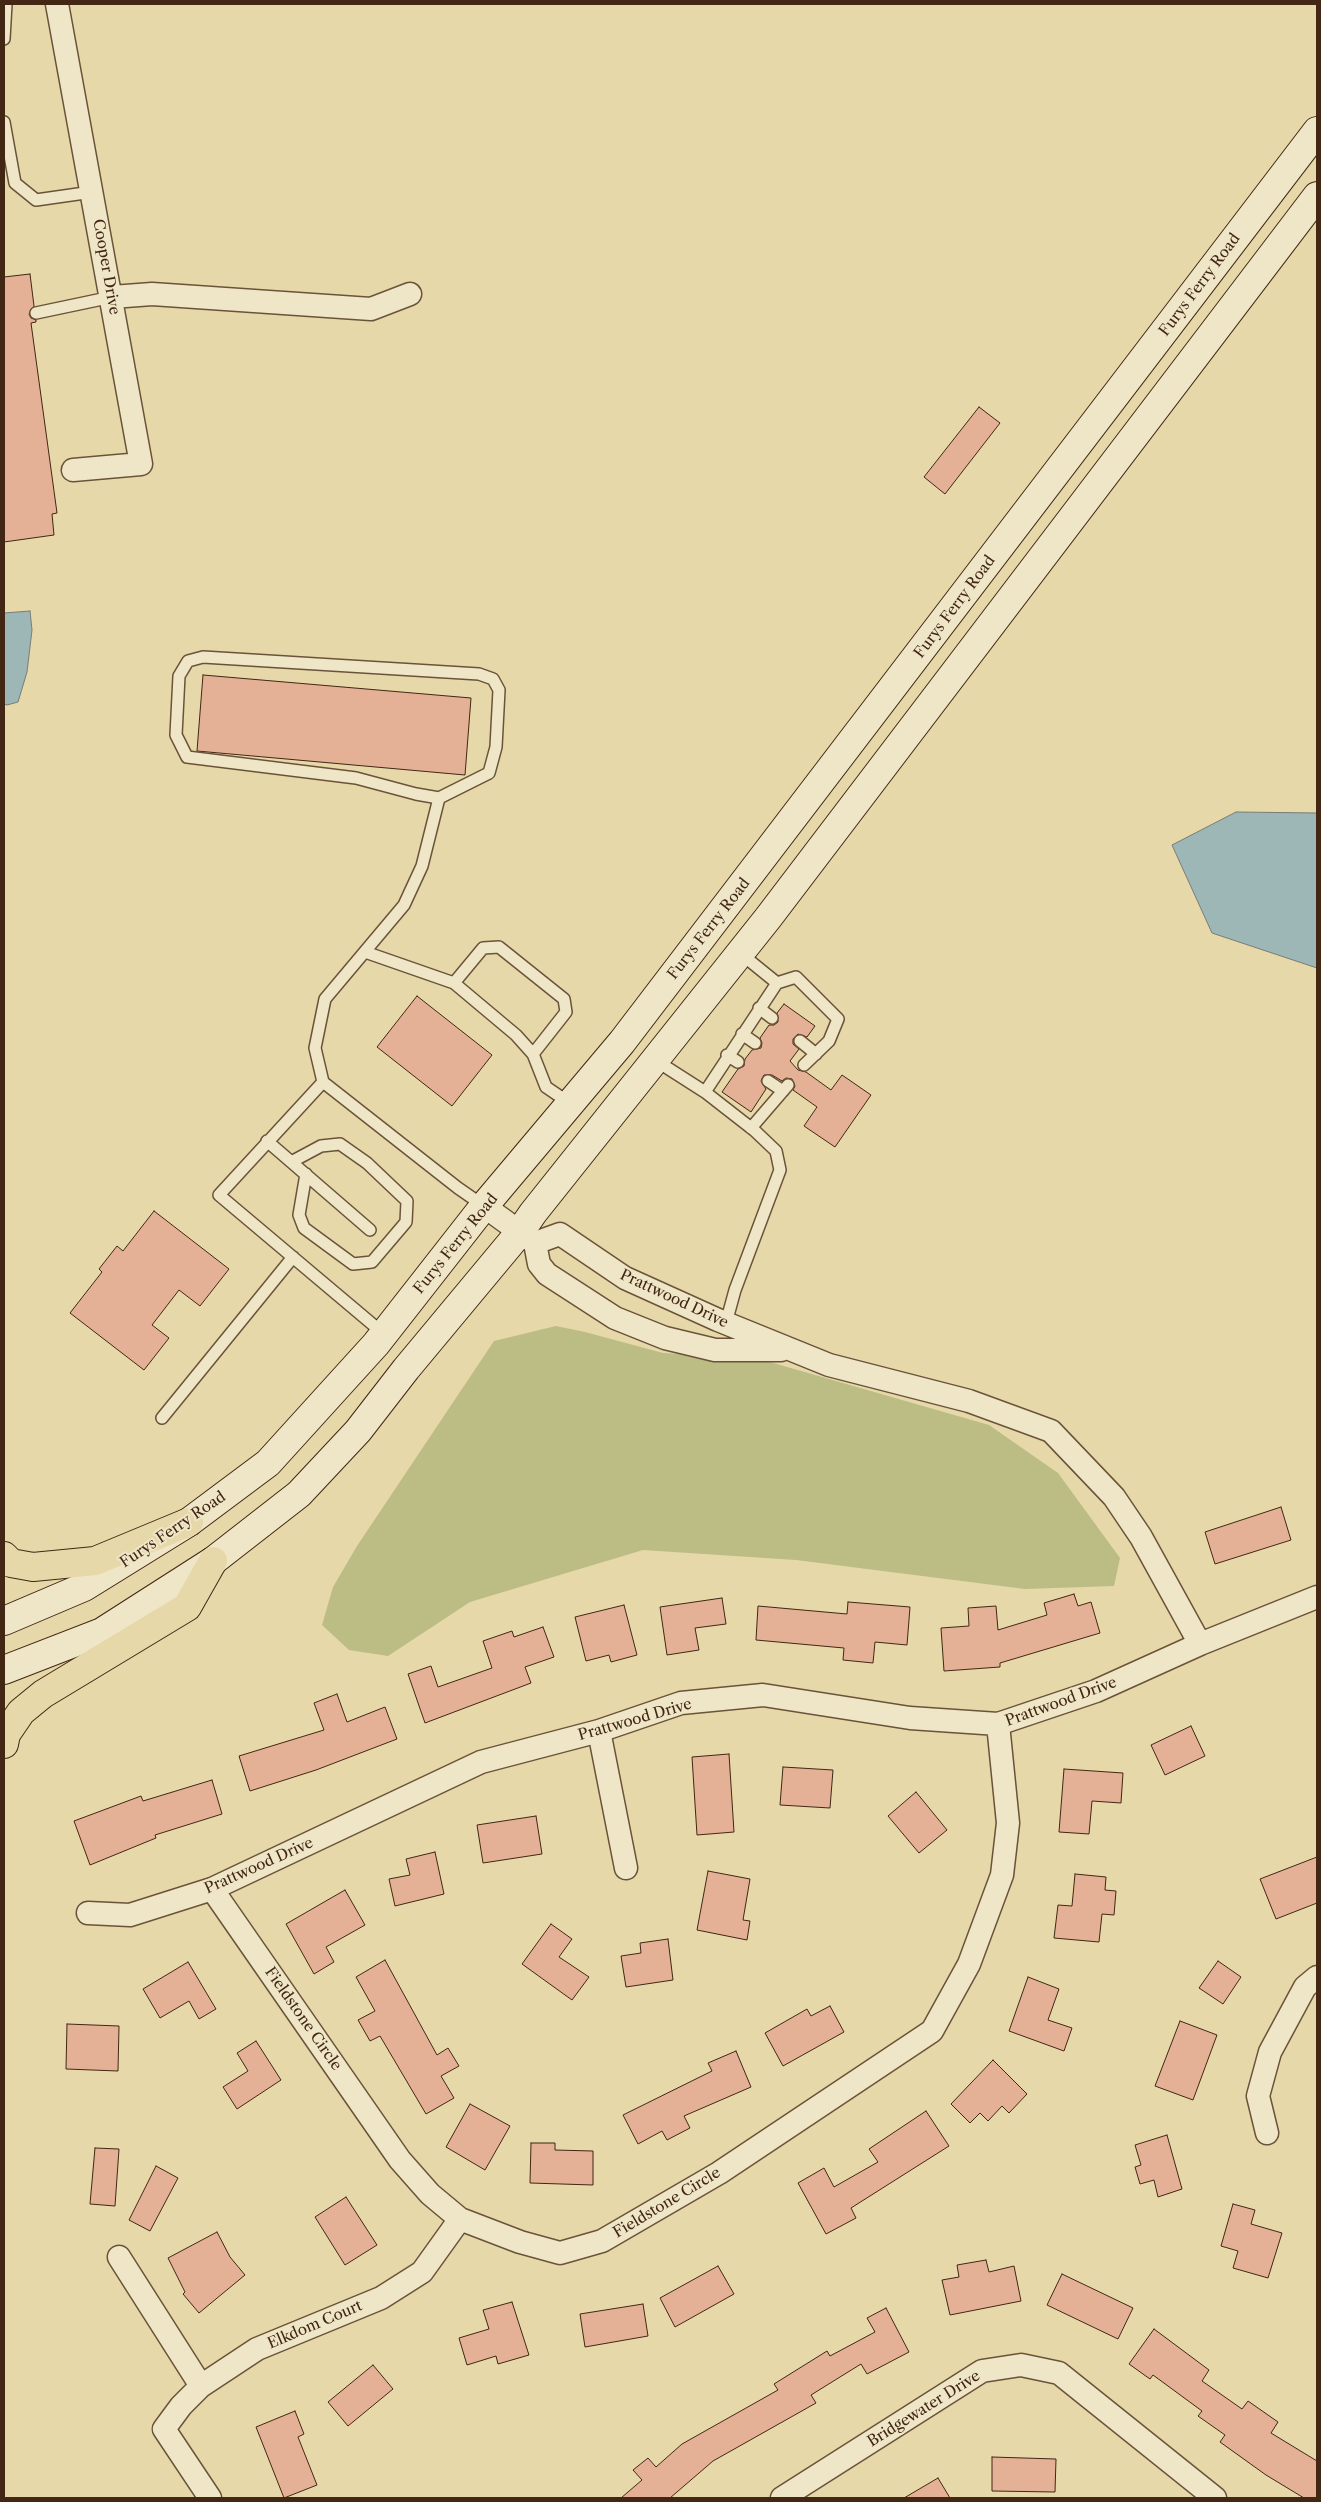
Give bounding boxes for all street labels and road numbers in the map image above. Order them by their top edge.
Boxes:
street label: Cooper Drive [89,218,123,316]
street label: Furys Ferry Road [1156,230,1244,340]
street label: Furys Ferry Road [911,552,999,662]
street label: Furys Ferry Road [664,875,754,983]
street label: Furys Ferry Road [410,1190,502,1298]
street label: Prattwood Drive [617,1266,731,1332]
street label: Furys Ferry Road [117,1488,229,1572]
street label: Prattwood Drive [1003,1673,1119,1731]
street label: Prattwood Drive [576,1695,694,1745]
street label: Prattwood Drive [202,1834,316,1898]
street label: Fieldstone Circle [261,1964,345,2074]
street label: Fieldstone Circle [610,2164,724,2242]
street label: Elkdom Court [265,2297,365,2353]
street label: Bridgewater Drive [864,2367,984,2451]

